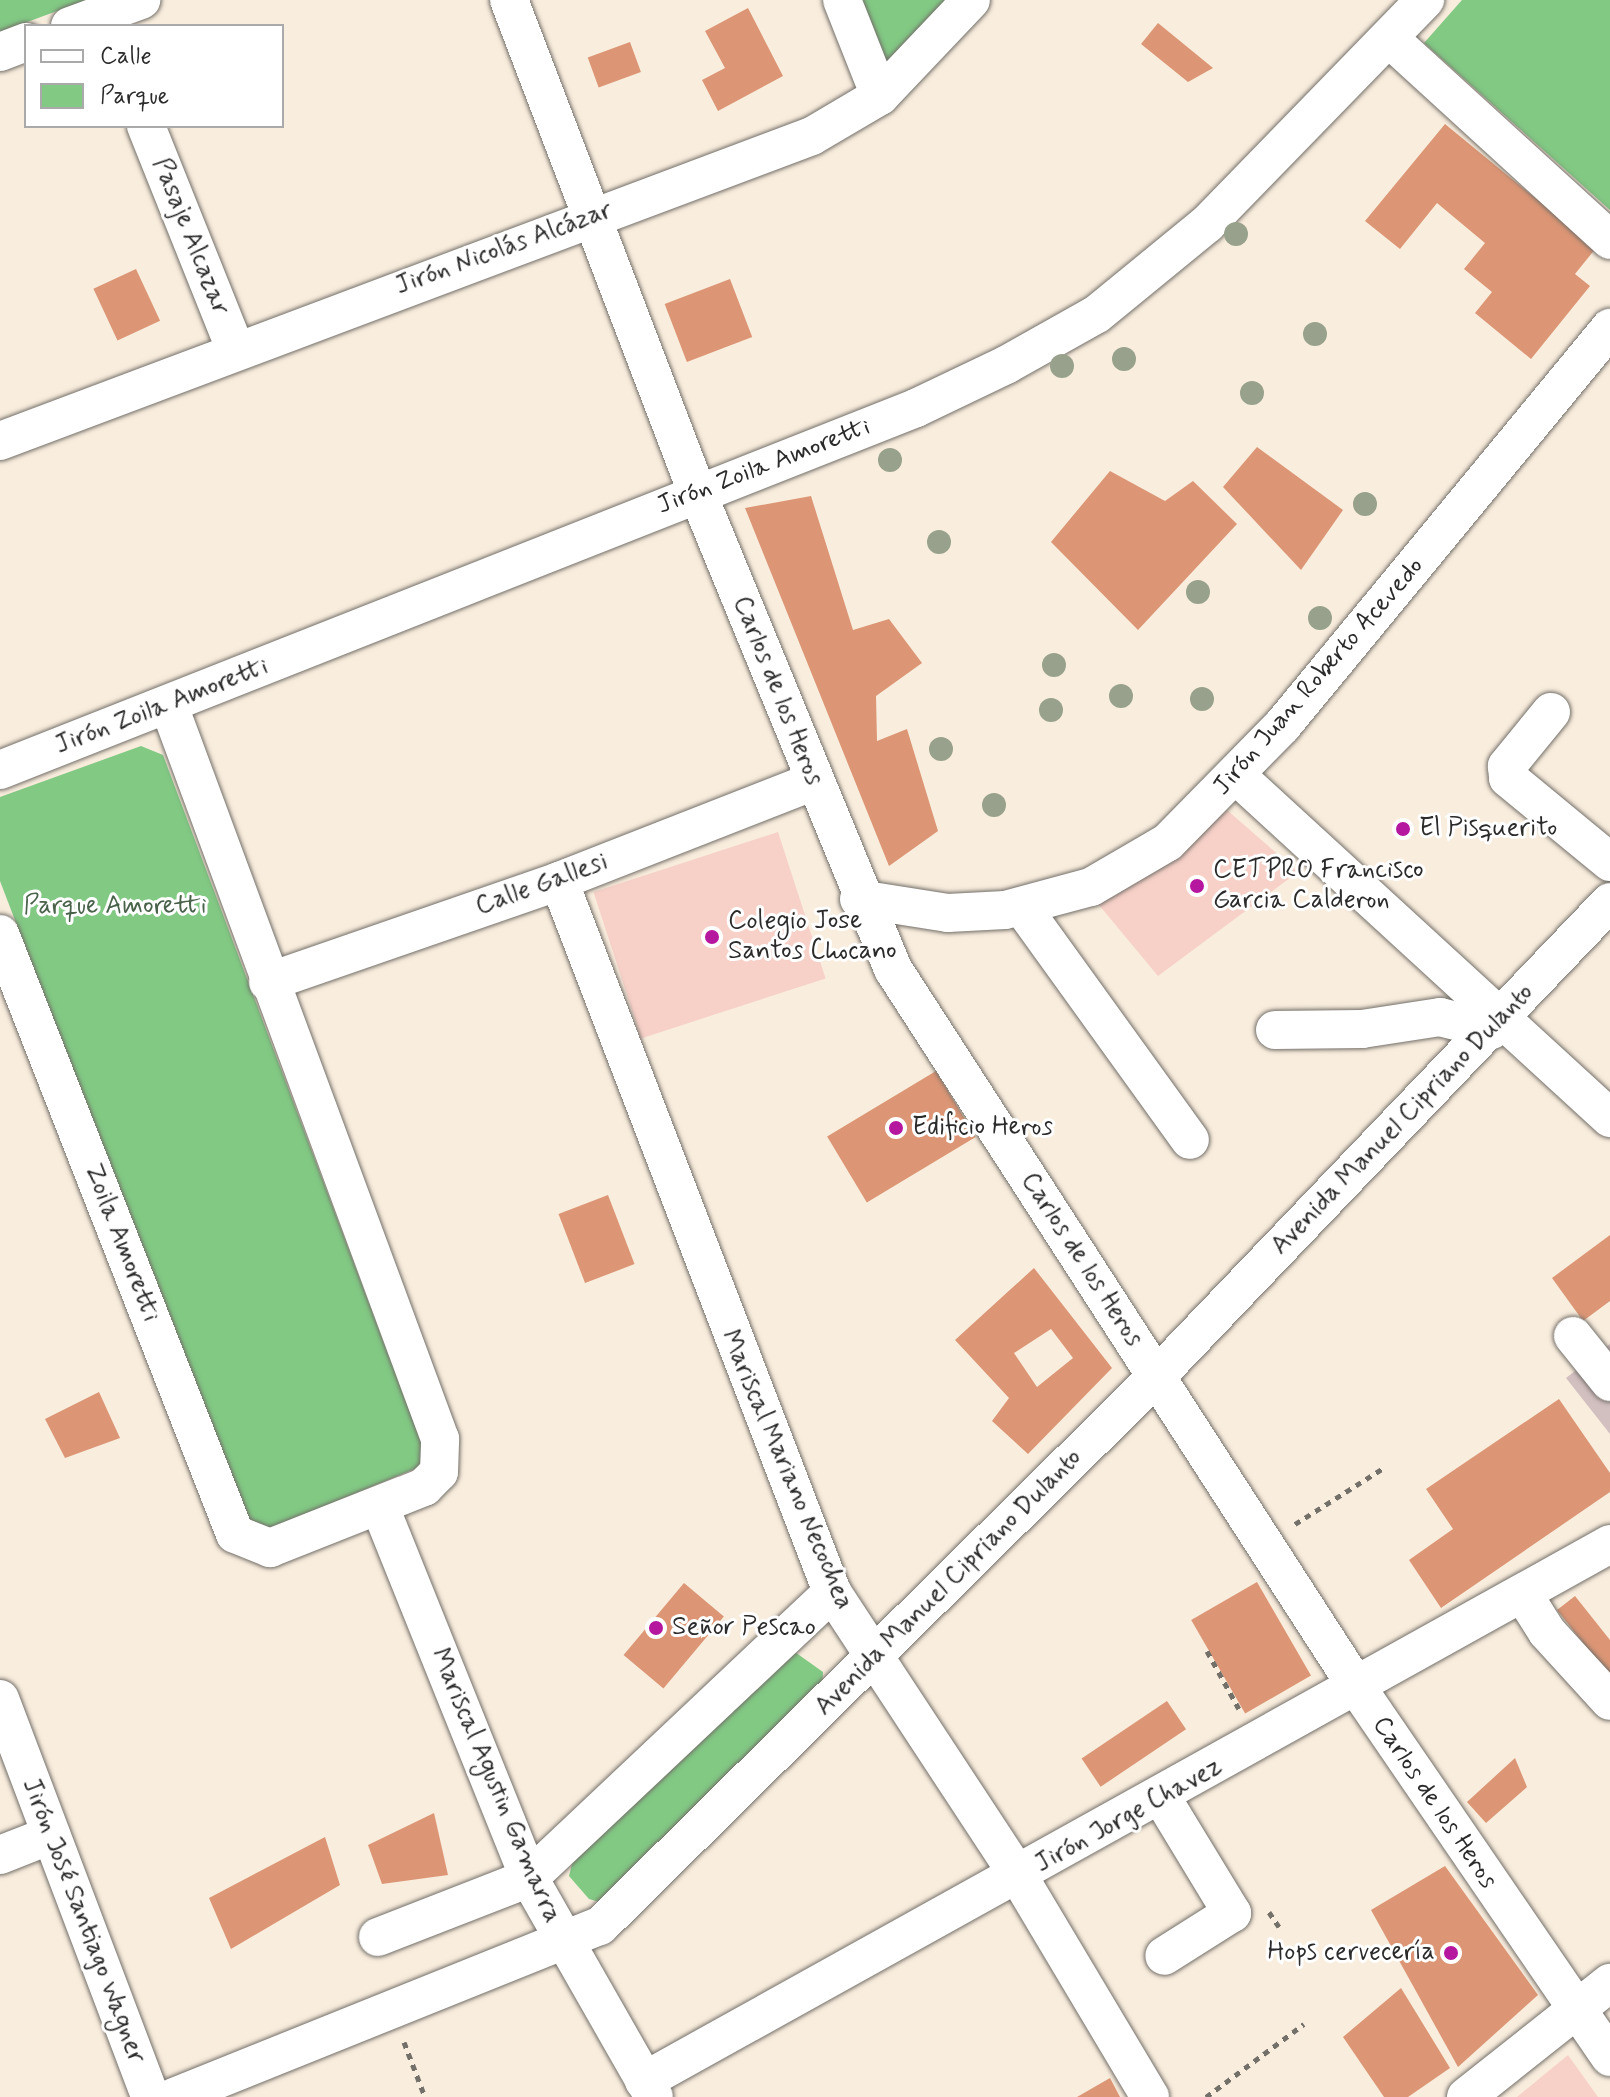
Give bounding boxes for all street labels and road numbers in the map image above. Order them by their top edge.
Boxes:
street label: Pasaje Alcazar [144,154,236,320]
street label: Jirón Nicolás Alcázar [391,195,617,303]
street label: Jirón Zoila Amoretti [651,411,877,523]
street label: Jirón Juan Roberto Acevedo [1208,553,1430,801]
street label: Carlos de los Heros [724,590,830,792]
street label: Jirón Zoila Amoretti [49,651,275,763]
street label: Calle Gallesi [473,847,611,923]
street label: Avenida Manuel Cipriano Dulanto [1263,976,1543,1264]
street label: Zoila Amoretti [77,1159,165,1327]
street label: Carlos de los Heros [1012,1165,1150,1355]
street label: Mariscal Mariano Necochea [711,1320,861,1620]
street label: Avenida Manuel Cipriano Dulanto [807,1441,1091,1725]
street label: Mariscal Agustin Gamarra [424,1647,566,1925]
street label: Carlos de los Heros [1363,1709,1505,1897]
street label: Jirón Jorge Chavez [1029,1751,1229,1881]
street label: Jirón José Santiago Wagner [12,1770,154,2072]

